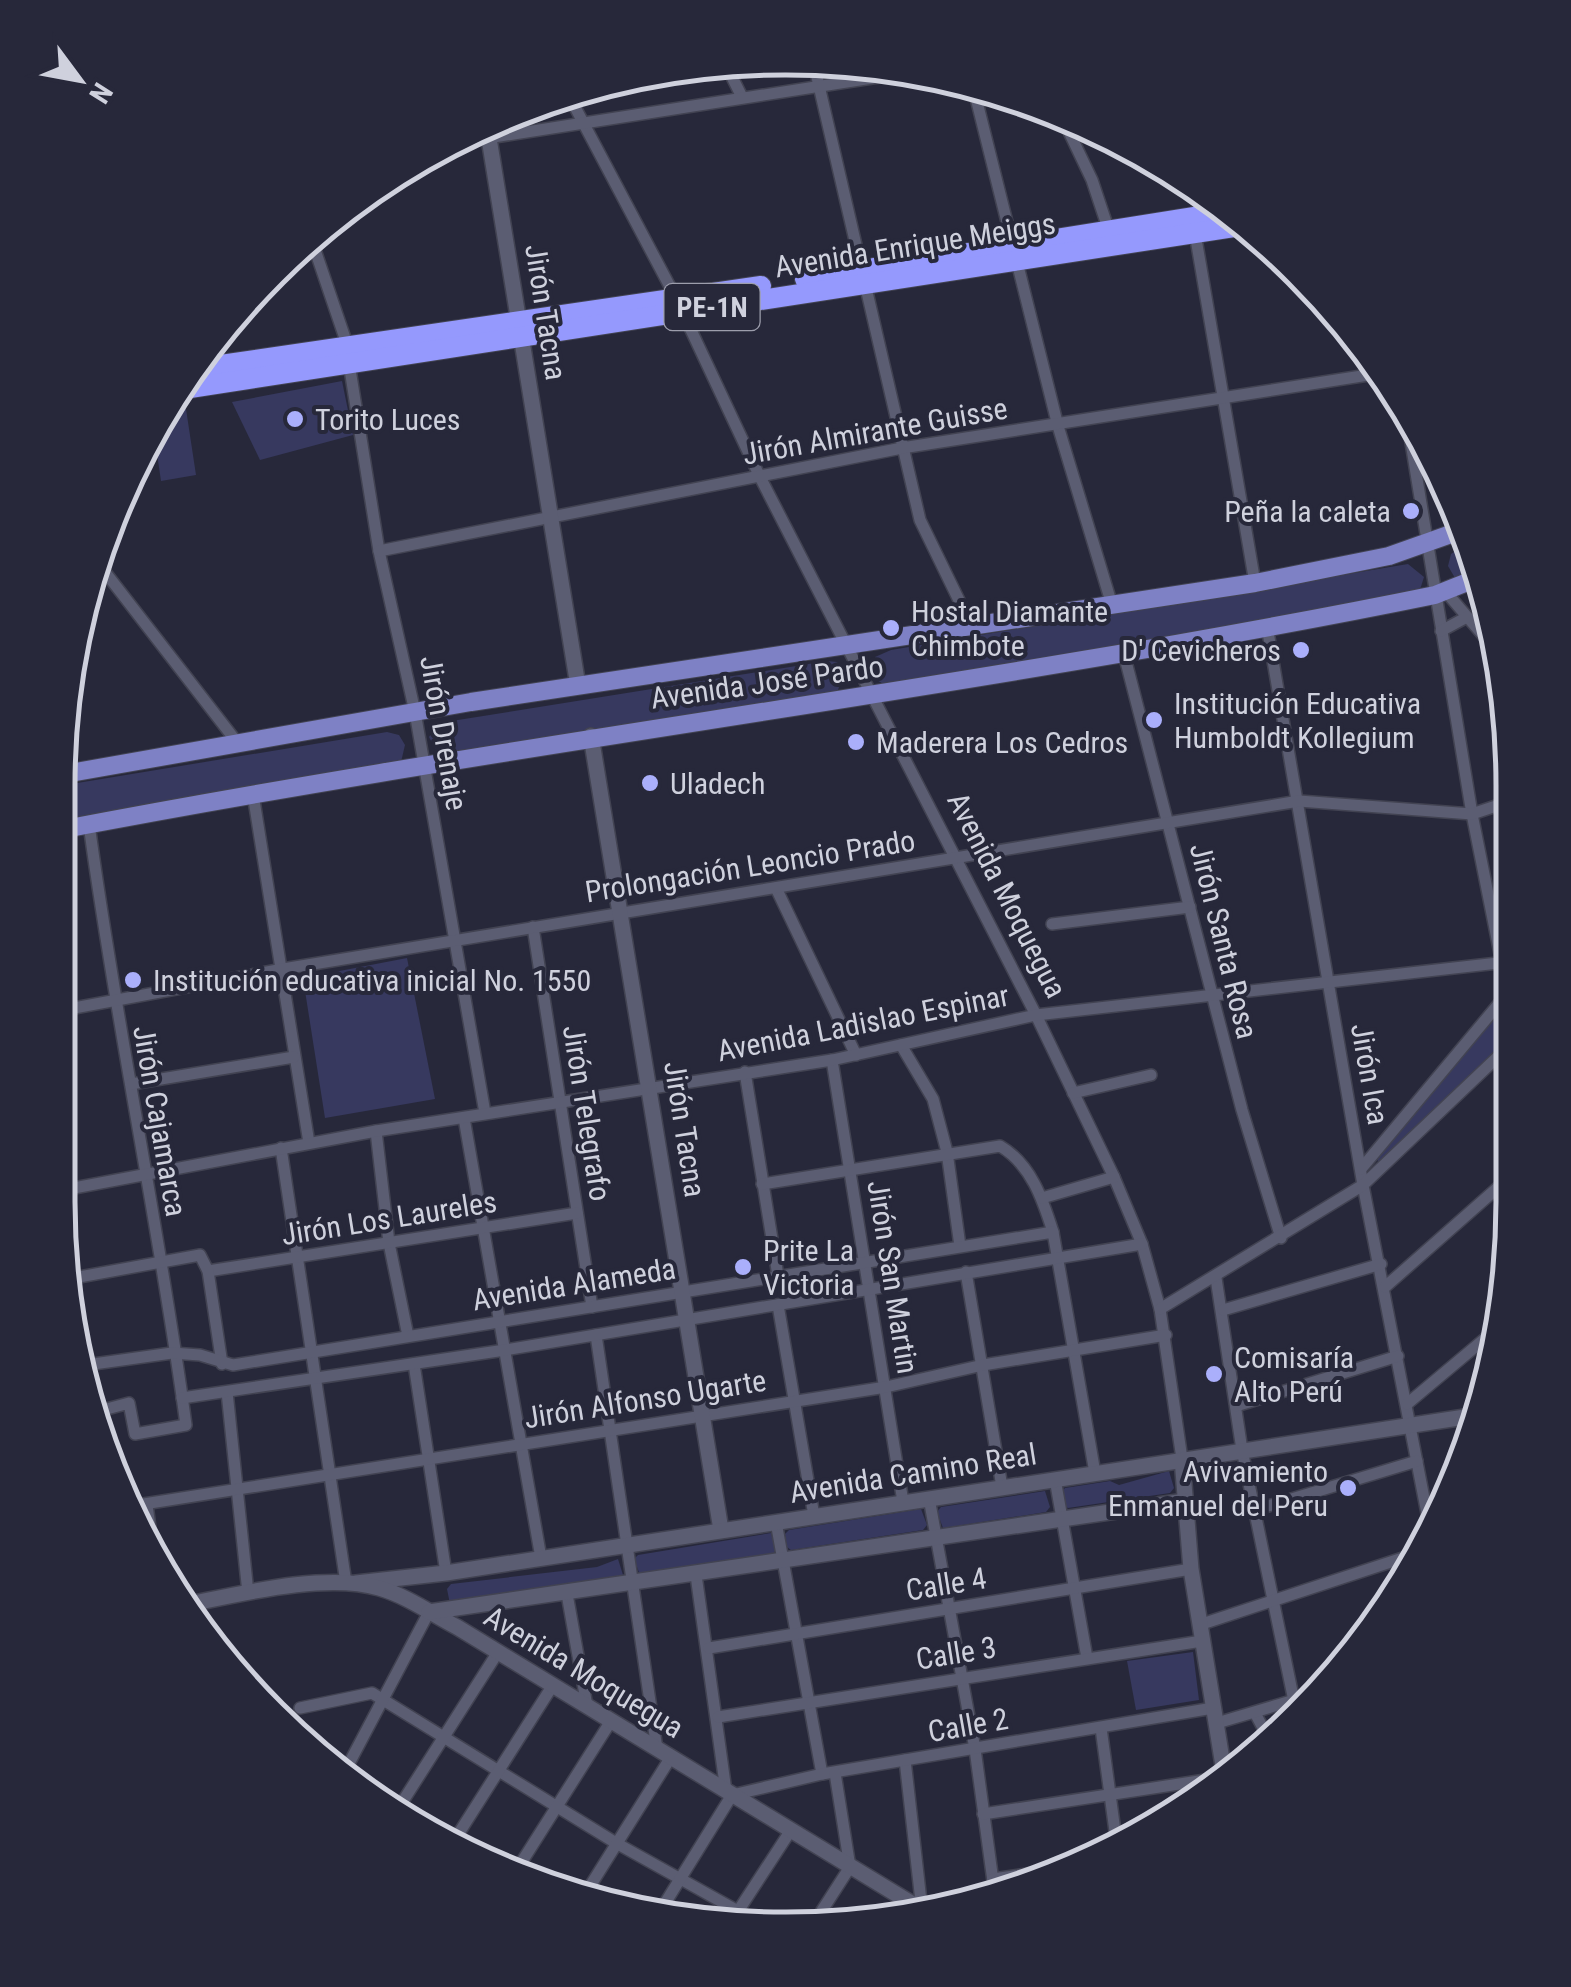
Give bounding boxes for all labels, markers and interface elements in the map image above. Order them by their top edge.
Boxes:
north arrow [30,30,130,130]
text: N [82,77,119,109]
street label: Avenida Enrique Meiggs [772,206,1058,284]
street label: Jirón Tacna [518,241,574,383]
road number: PE-1N [664,284,760,330]
street label: Jirón Almirante Guisse [740,390,1010,472]
place label: Torito Luces [315,402,461,437]
marker: Torito Luces [284,408,306,430]
place label: Peña la caleta [1224,494,1391,529]
marker: Peña la caleta [1400,500,1422,522]
place label: Hostal Diamante Chimbote [911,594,1108,663]
marker: Hostal Diamante Chimbote [880,617,902,639]
place label: D' Cevicheros [1121,633,1281,668]
marker: D' Cevicheros [1290,639,1312,661]
street label: Avenida José Pardo [648,648,886,716]
street label: Jirón Drenaje [413,653,475,813]
place label: Institución Educativa Humboldt Kollegium [1174,686,1421,755]
marker: Institución Educativa Humboldt Kollegium [1143,709,1165,731]
place label: Maderera Los Cedros [876,725,1128,760]
marker: Maderera Los Cedros [845,731,867,753]
place label: Uladech [670,766,765,801]
marker: Uladech [639,772,661,794]
street label: Avenida Moquegua [940,786,1074,1004]
street label: Prolongación Leoncio Prado [583,823,917,909]
street label: Jirón Santa Rosa [1183,840,1265,1042]
place label: Institución educativa inicial No. 1550 [153,963,591,998]
marker: Institución educativa inicial No. 1550 [122,969,144,991]
street label: Avenida Ladislao Espinar [714,978,1012,1068]
street label: Jirón Ica [1344,1021,1396,1127]
street label: Jirón Cajamarca [126,1023,194,1219]
street label: Jirón Telegrafo [556,1023,618,1203]
street label: Jirón Tacna [657,1058,713,1200]
street label: Jirón San Martin [860,1178,926,1376]
street label: Jirón Los Laureles [279,1184,499,1252]
place label: Prite La Victoria [763,1233,855,1302]
street label: Avenida Alameda [470,1251,678,1317]
marker: Prite La Victoria [732,1256,754,1278]
place label: Comisaría Alto Perú [1234,1340,1354,1409]
street label: Jirón Alfonso Ugarte [522,1363,768,1435]
marker: Comisaría Alto Perú [1203,1363,1225,1385]
street label: Avenida Camino Real [787,1436,1039,1510]
place label: Avivamiento Enmanuel del Peru [1108,1454,1328,1523]
marker: Avivamiento Enmanuel del Peru [1337,1477,1359,1499]
street label: Calle 4 [903,1560,989,1608]
street label: Avenida Moquegua [478,1599,690,1745]
street label: Calle 3 [913,1629,999,1677]
street label: Calle 2 [925,1701,1011,1749]

